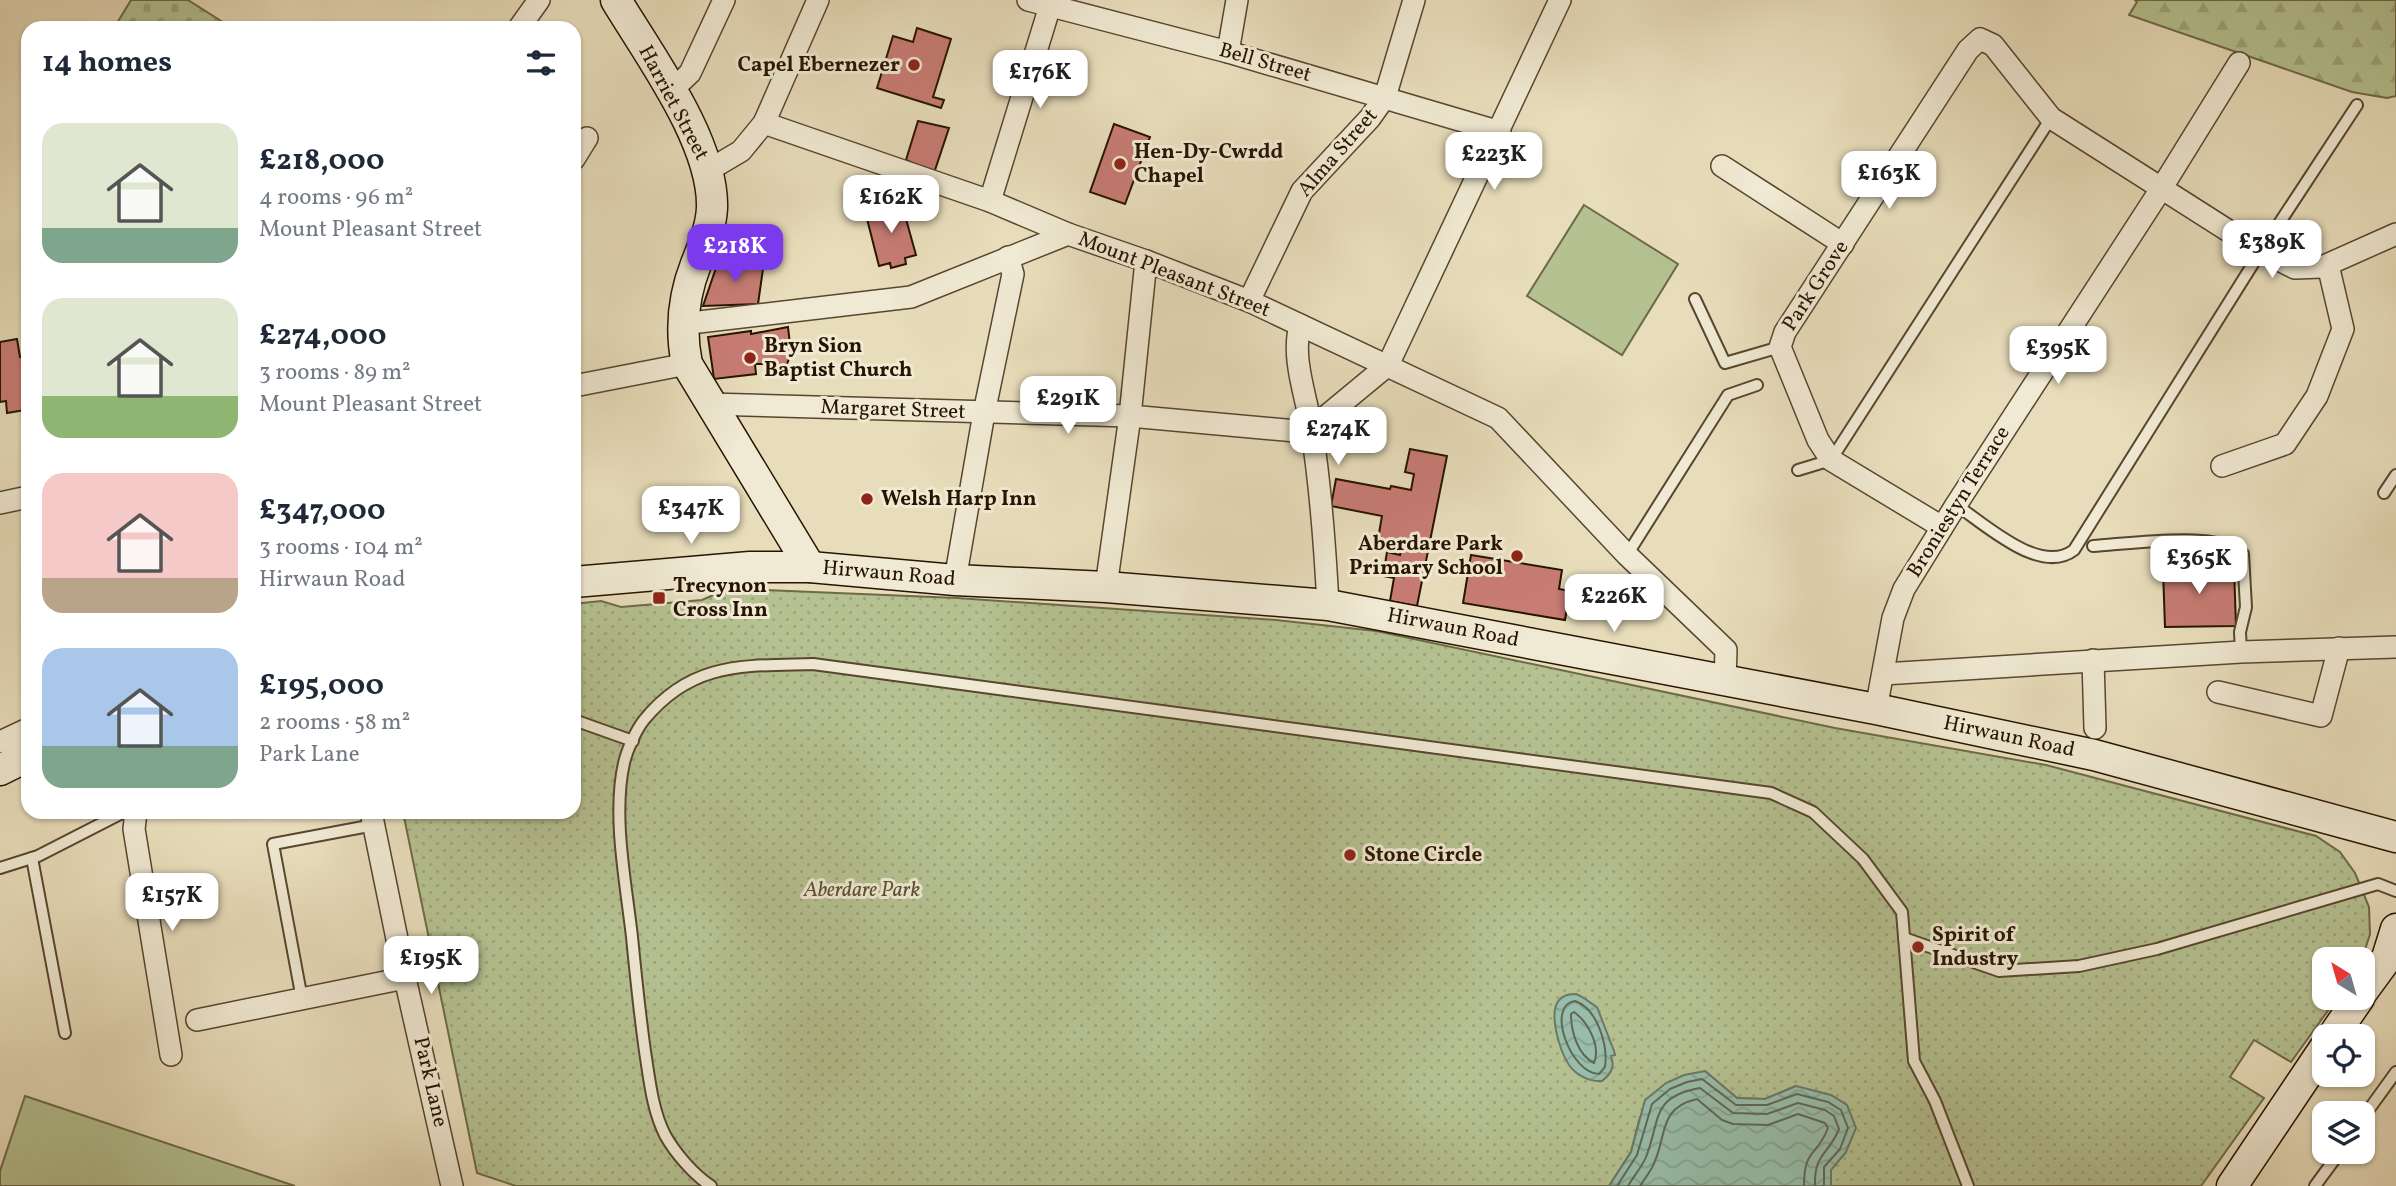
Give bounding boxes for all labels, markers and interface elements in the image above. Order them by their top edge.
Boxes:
street label: Bell Street [1215,36,1315,90]
street label: Harriet Street [630,40,716,166]
text: 14 homes [42,42,172,84]
icon: filters [522,44,560,82]
pin: £176K [991,50,1089,110]
place label: Capel Ebernezer [738,51,900,80]
marker: Capel Ebernezer [906,57,922,73]
text: £176K [1009,57,1071,89]
street label: Alma Street [1291,102,1385,204]
pin: £223K [1445,132,1543,192]
place label: Hen-Dy-Cwrdd Chapel [1134,138,1284,191]
text: £223K [1461,139,1527,171]
text: £218,000 [259,140,385,182]
icon: home [98,151,182,235]
pin: £163K [1840,152,1938,211]
marker: Hen-Dy-Cwrdd Chapel [1112,156,1128,172]
text: £163K [1857,158,1921,190]
pin: £162K [842,176,940,235]
text: 4 rooms · 96 m² [259,182,413,214]
text: £162K [859,182,923,214]
text: Mount Pleasant Street [259,214,482,246]
pin: £389K [2223,220,2321,280]
pin: £218K [686,224,784,284]
street label: Mount Pleasant Street [1074,225,1274,325]
text: £389K [2239,227,2305,259]
text: £218K [703,231,767,263]
street label: Park Grove [1776,235,1856,337]
text: £274,000 [259,315,386,357]
icon: home [98,326,182,410]
pin: £395K [2009,326,2107,386]
place label: Bryn Sion Baptist Church [764,332,913,385]
text: £395K [2026,333,2090,365]
marker: Bryn Sion Baptist Church [742,350,758,366]
text: 3 rooms · 89 m² [259,357,411,389]
pin: £291K [1019,376,1117,436]
text: £291K [1036,383,1100,415]
text: Mount Pleasant Street [259,389,482,421]
street label: Margaret Street [820,393,966,427]
pin: £274K [1289,407,1387,467]
text: £274K [1306,414,1370,446]
street label: Broniestyn Terrace [1901,421,2017,583]
place label: Welsh Harp Inn [881,485,1037,514]
pin: £347K [642,486,740,546]
text: £347,000 [259,490,386,532]
marker: Welsh Harp Inn [859,491,875,507]
text: £347K [658,493,724,525]
icon: home [98,501,182,585]
place label: Aberdare Park Primary School [1349,530,1503,583]
text: 3 rooms · 104 m² [259,532,423,564]
pin: £365K [2150,536,2248,596]
text: £365K [2166,543,2232,575]
marker: Aberdare Park Primary School [1509,548,1525,564]
street label: Hirwaun Road [821,554,957,594]
text: Hirwaun Road [259,564,405,596]
place label: Trecynon Cross Inn [673,572,768,625]
pin: £226K [1565,574,1663,634]
text: £226K [1581,581,1647,613]
marker: Trecynon Cross Inn [651,590,667,606]
street label: Hirwaun Road [1385,601,1521,655]
text: £195,000 [259,665,384,707]
icon: home [98,676,182,760]
text: 2 rooms · 58 m² [259,707,410,739]
street label: Hirwaun Road [1941,709,2077,765]
text: Park Lane [259,739,360,771]
place label: Stone Circle [1364,841,1482,870]
marker: Stone Circle [1342,847,1358,863]
pin: £157K [123,874,221,933]
park label: Aberdare Park [803,876,920,905]
text: £157K [141,880,203,912]
place label: Spirit of Industry [1932,921,2018,974]
pin: £195K [382,936,480,996]
marker: Spirit of Industry [1910,939,1926,955]
text: £195K [400,943,462,975]
north arrow [2312,947,2375,1010]
map controls [2312,947,2375,1164]
button: locate [2312,1024,2375,1087]
street label: Park Lane [406,1034,454,1130]
button: layers [2312,1101,2375,1164]

